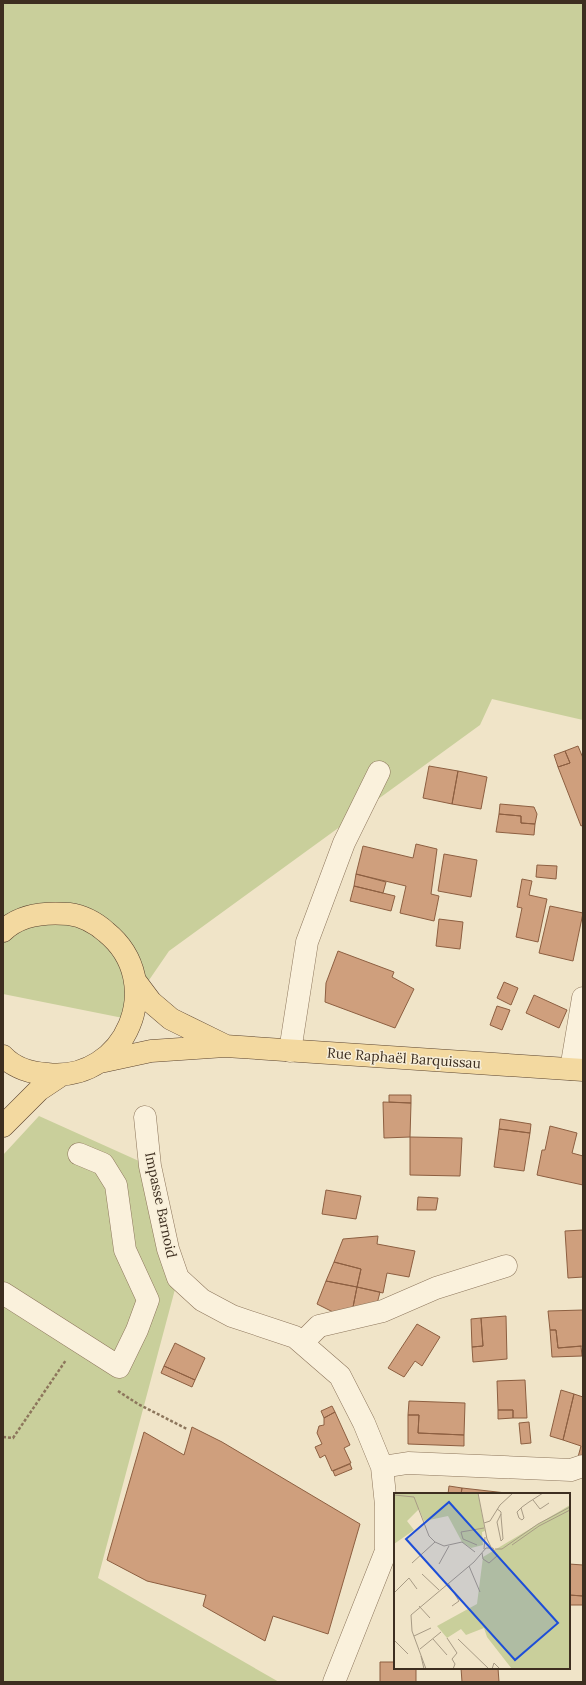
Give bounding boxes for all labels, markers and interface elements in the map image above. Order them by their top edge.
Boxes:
street label: Rue Raphaël Barquissau [326,1044,482,1072]
street label: Impasse Barnoid [141,1150,181,1260]
inset map [394,1493,570,1669]

